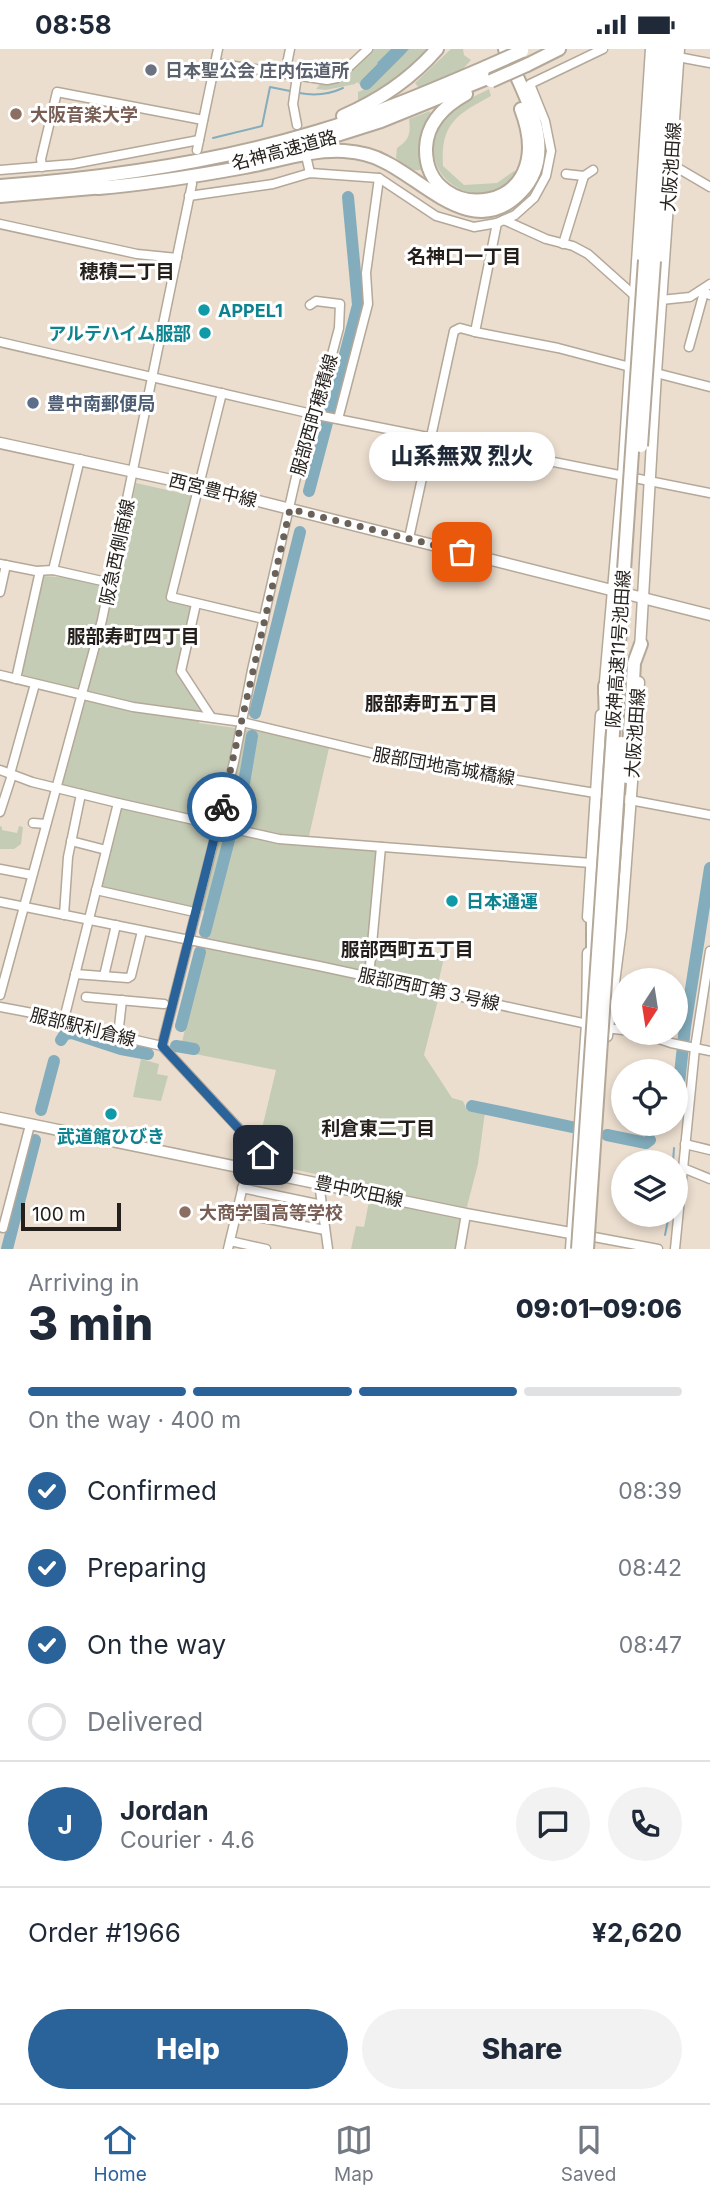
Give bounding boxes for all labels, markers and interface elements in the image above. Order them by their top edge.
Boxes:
text: 08:58 [35,9,112,40]
place label: 日本聖公会 庄内伝道所 [165,60,349,81]
marker: 日本聖公会 庄内伝道所 [143,62,159,78]
place label: 大阪音楽大学 [30,104,138,125]
marker: 大阪音楽大学 [8,106,24,122]
street label: 大阪池田線 [657,121,685,213]
street label: 名神高速道路 [229,126,339,174]
district label: 名神口一丁目 [407,245,521,268]
district label: 穂積二丁目 [79,260,175,283]
place label: APPEL1 [218,300,283,321]
marker: APPEL1 [196,302,212,318]
place label: アルテハイム服部 [48,323,191,344]
marker: アルテハイム服部 [197,325,213,341]
street label: 服部西町穂積線 [287,352,341,478]
place label: 豊中南郵便局 [47,393,155,414]
marker: 豊中南郵便局 [25,395,41,411]
callout: 山系無双 烈火 [369,433,555,482]
text: 山系無双 烈火 [390,442,534,470]
street label: 西宮豊中線 [167,469,259,511]
street label: 阪急西側南線 [96,497,138,607]
pin [432,522,492,582]
icon: bag [443,533,481,571]
street label: 阪神高速11号池田線 [602,569,634,729]
district label: 服部寿町四丁目 [66,625,200,648]
street label: 大阪池田線 [621,687,649,779]
district label: 服部寿町五丁目 [364,692,498,715]
street label: 服部団地高城橋線 [371,743,517,789]
courier [187,772,257,842]
icon: bike [203,788,241,826]
place label: 日本通運 [466,891,538,912]
marker: 日本通運 [444,893,460,909]
district label: 服部西町五丁目 [340,938,474,961]
street label: 服部西町第３号線 [356,964,502,1014]
north arrow [611,968,688,1045]
map controls [611,968,688,1227]
street label: 服部駅利倉線 [28,1004,138,1050]
button: locate [611,1059,688,1136]
marker: 武道館ひびき [103,1106,119,1122]
district label: 利倉東二丁目 [321,1117,435,1140]
pin [233,1125,293,1185]
place label: 武道館ひびき [57,1126,165,1147]
icon: home [244,1136,282,1174]
button: layers [611,1150,688,1227]
street label: 豊中吹田線 [313,1171,405,1211]
scale bar [21,1200,121,1232]
place label: 大商学園高等学校 [199,1202,343,1223]
text: 100 m [32,1203,86,1226]
marker: 大商学園高等学校 [177,1204,193,1220]
text: Arriving in [28,1269,139,1297]
text: 09:01–09:06 [516,1293,682,1324]
text: 3 min [28,1295,153,1351]
text: On the way · 400 m [28,1406,241,1434]
icon: check [28,1472,66,1510]
text: Confirmed [87,1475,217,1506]
text: 08:39 [618,1477,682,1505]
icon: check [28,1549,66,1587]
text: Preparing [87,1552,207,1583]
text: 08:42 [618,1554,682,1582]
icon: check [28,1626,66,1664]
text: On the way [87,1629,226,1660]
text: 08:47 [619,1631,682,1659]
text: Delivered [87,1706,203,1737]
button: chat [516,1787,590,1861]
button: phone [608,1787,682,1861]
text: Jordan [120,1795,209,1826]
text: J [57,1809,73,1840]
text: Courier · 4.6 [120,1826,255,1854]
text: Order #1966 [28,1917,181,1948]
text: ¥2,620 [592,1917,682,1948]
button: Help [28,2009,348,2089]
button: Share [362,2009,682,2089]
tab: Home [94,2121,147,2186]
tab: Map [334,2121,374,2186]
tab: Saved [561,2121,616,2186]

